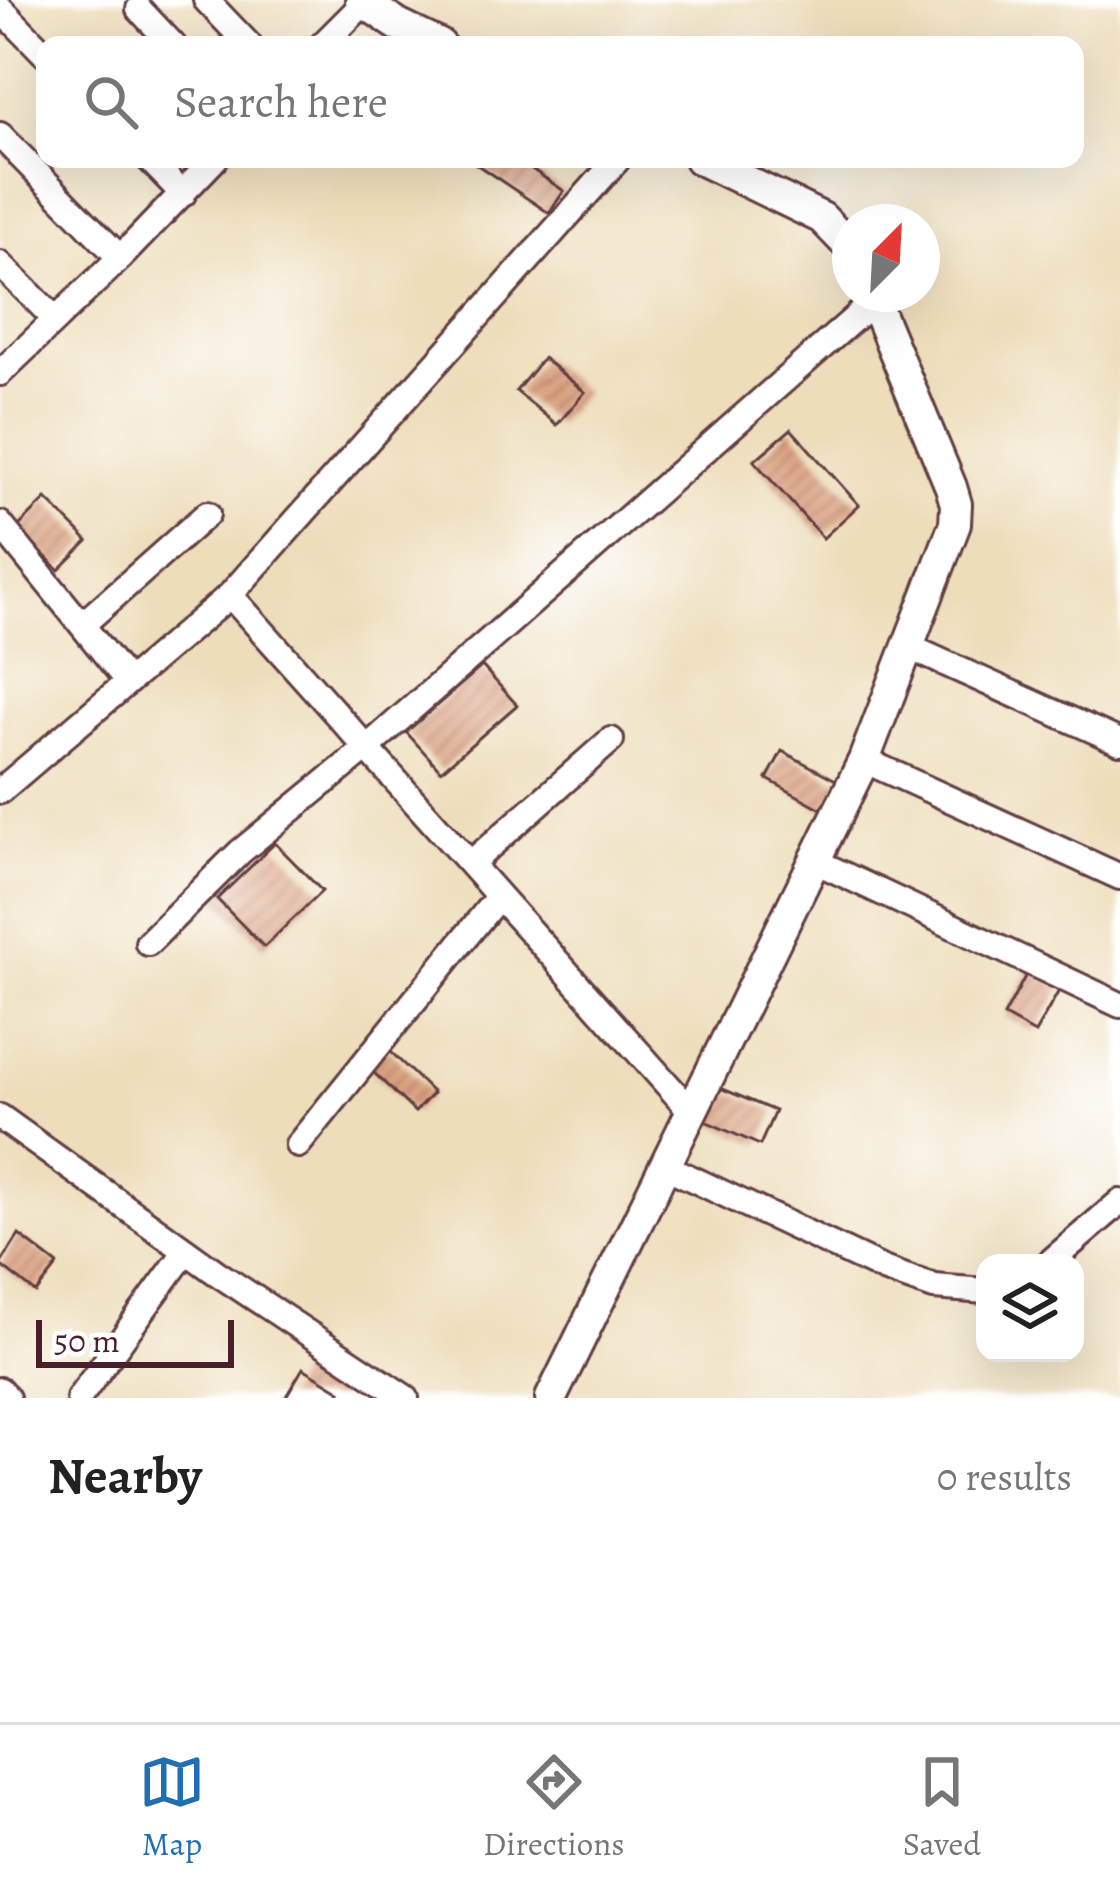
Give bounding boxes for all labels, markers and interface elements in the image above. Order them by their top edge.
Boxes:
search box [36,36,1084,168]
icon: search [78,69,144,135]
text: Search here [174,71,388,133]
north arrow [832,204,940,312]
map controls [976,1254,1084,1362]
button: layers [976,1254,1084,1362]
scale bar [36,1314,234,1367]
text: 50 m [54,1318,120,1363]
text: Nearby [48,1441,202,1511]
text: 0 results [937,1450,1072,1503]
tab: Map [139,1749,205,1866]
tab: Directions [483,1749,625,1866]
tab: Saved [903,1749,981,1866]

